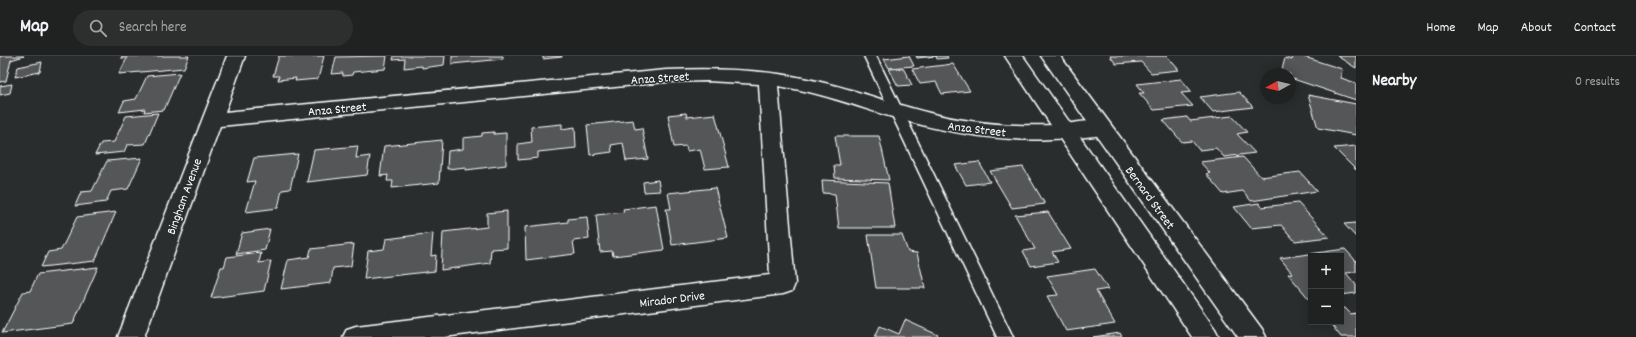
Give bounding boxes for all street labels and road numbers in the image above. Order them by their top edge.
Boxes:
street label: Anza Street [630,68,690,91]
street label: Anza Street [307,98,367,123]
street label: Anza Street [946,117,1007,144]
street label: Bingham Avenue [163,156,208,238]
street label: Bernard Street [1119,163,1179,234]
street label: Mirador Drive [639,287,706,314]

